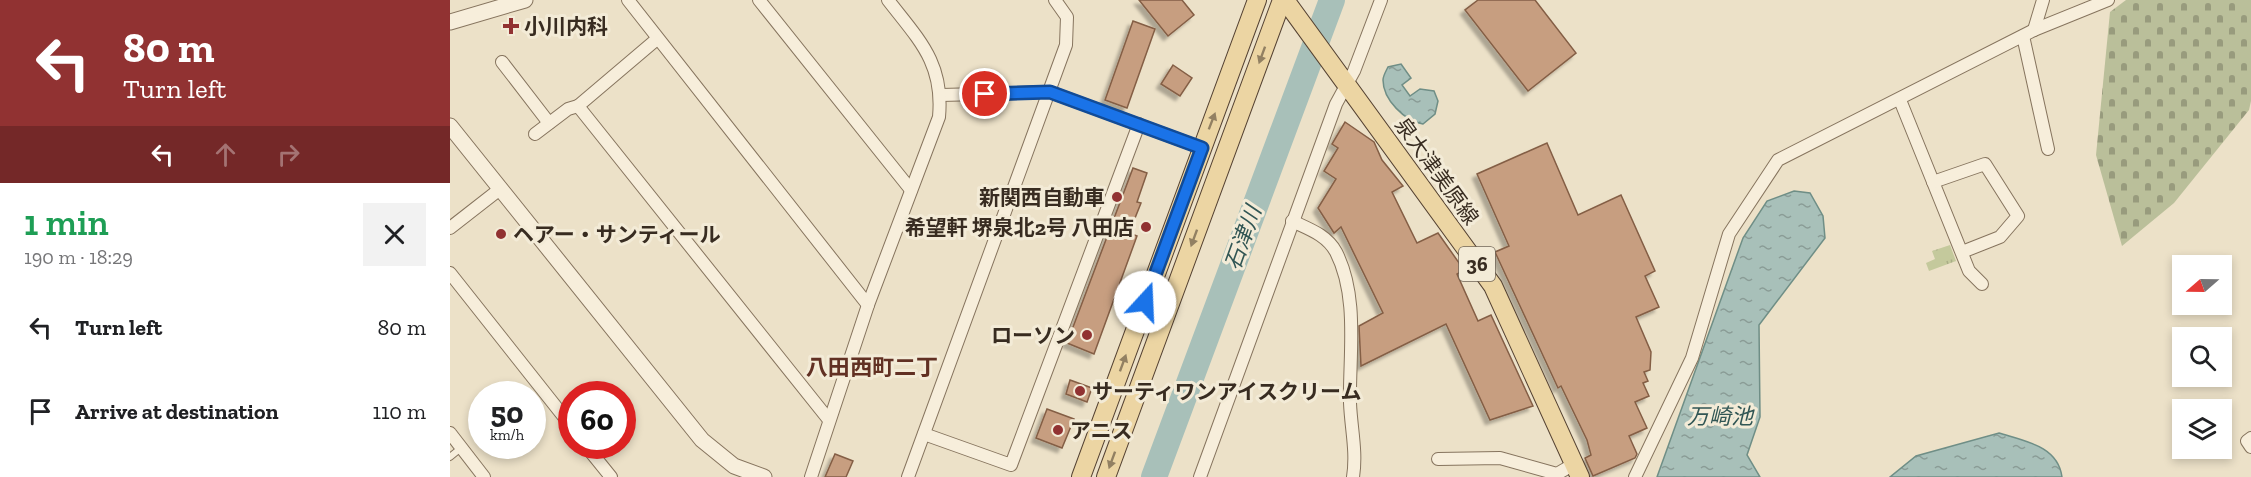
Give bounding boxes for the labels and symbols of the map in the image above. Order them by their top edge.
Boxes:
place label: 小川内科 [524,14,608,39]
marker: 小川内科 [502,17,520,35]
one-way arrow [1256,46,1266,64]
pin [959,68,1010,119]
one-way arrow [1208,112,1217,130]
street label: 泉大津美原線 [1390,113,1484,229]
place label: 新関西自動車 [979,185,1105,210]
marker: 新関西自動車 [1110,190,1124,204]
water label: 石津川 [1219,201,1268,274]
place label: 希望軒 堺泉北2号 八田店 [905,215,1134,240]
marker: 希望軒 堺泉北2号 八田店 [1139,220,1153,234]
place label: ヘアー・サンティール [513,222,720,247]
marker: ヘアー・サンティール [494,227,508,241]
one-way arrow [1189,229,1199,247]
road number: 36 [1459,247,1495,281]
north arrow [2172,255,2232,315]
position arrow [1113,270,1177,334]
place label: ローソン [991,323,1075,348]
marker: ローソン [1080,328,1094,342]
district label: 八田西町二丁 [806,354,938,381]
one-way arrow [1118,354,1128,372]
place label: サーティワンアイスクリーム [1092,379,1361,404]
speed limit sign: 60 [558,381,636,459]
marker: サーティワンアイスクリーム [1073,384,1087,398]
water label: 万崎池 [1687,403,1755,430]
place label: アニス [1070,418,1133,443]
marker: アニス [1051,423,1065,437]
one-way arrow [1107,451,1116,469]

